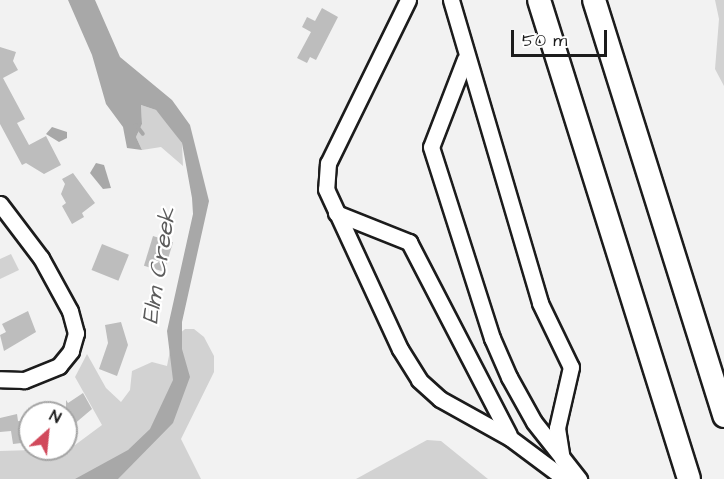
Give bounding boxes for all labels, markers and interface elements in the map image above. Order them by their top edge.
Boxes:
scale bar [514,18,610,56]
text: 50 m [522,28,567,53]
water label: Elm Creek [137,206,183,326]
north arrow [18,401,78,461]
text: N [46,405,65,429]

